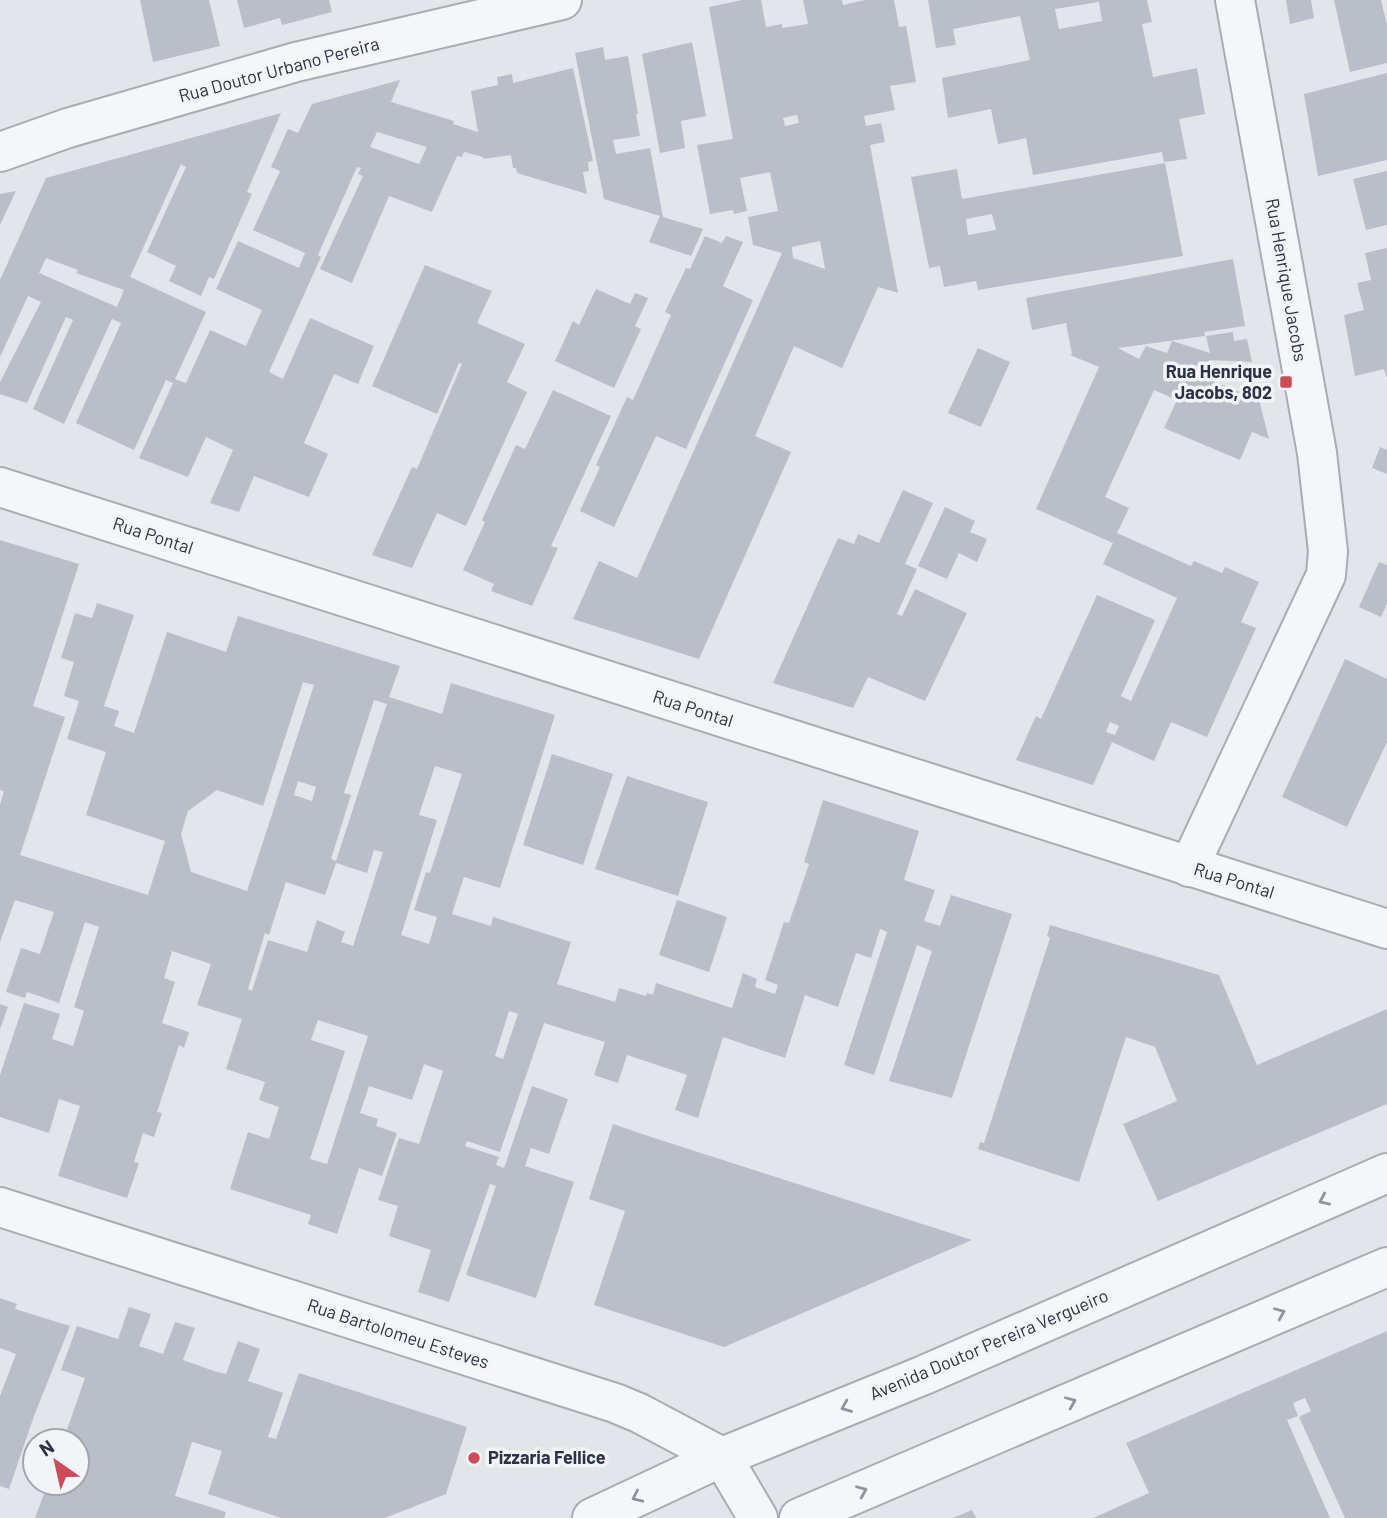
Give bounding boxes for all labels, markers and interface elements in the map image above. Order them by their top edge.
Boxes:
street label: Rua Doutor Urbano Pereira [176,32,381,106]
street label: Rua Henrique Jacobs [1262,196,1312,363]
place label: Rua Henrique Jacobs, 802 [1166,360,1272,403]
marker: Rua Henrique Jacobs, 802 [1278,374,1294,390]
street label: Rua Pontal [110,512,196,558]
street label: Rua Pontal [650,685,736,731]
street label: Rua Pontal [1191,857,1277,903]
one-way arrow [1319,1192,1332,1206]
street label: Avenida Doutor Pereira Vergueiro [866,1284,1111,1404]
street label: Rua Bartolomeu Esteves [305,1293,492,1373]
one-way arrow [1273,1307,1286,1321]
one-way arrow [1064,1396,1076,1410]
one-way arrow [840,1398,852,1412]
north arrow [21,1427,91,1497]
text: N [35,1434,58,1461]
place label: Pizzaria Fellice [488,1446,606,1468]
marker: Pizzaria Fellice [466,1450,482,1466]
one-way arrow [854,1485,867,1499]
one-way arrow [632,1489,644,1503]

